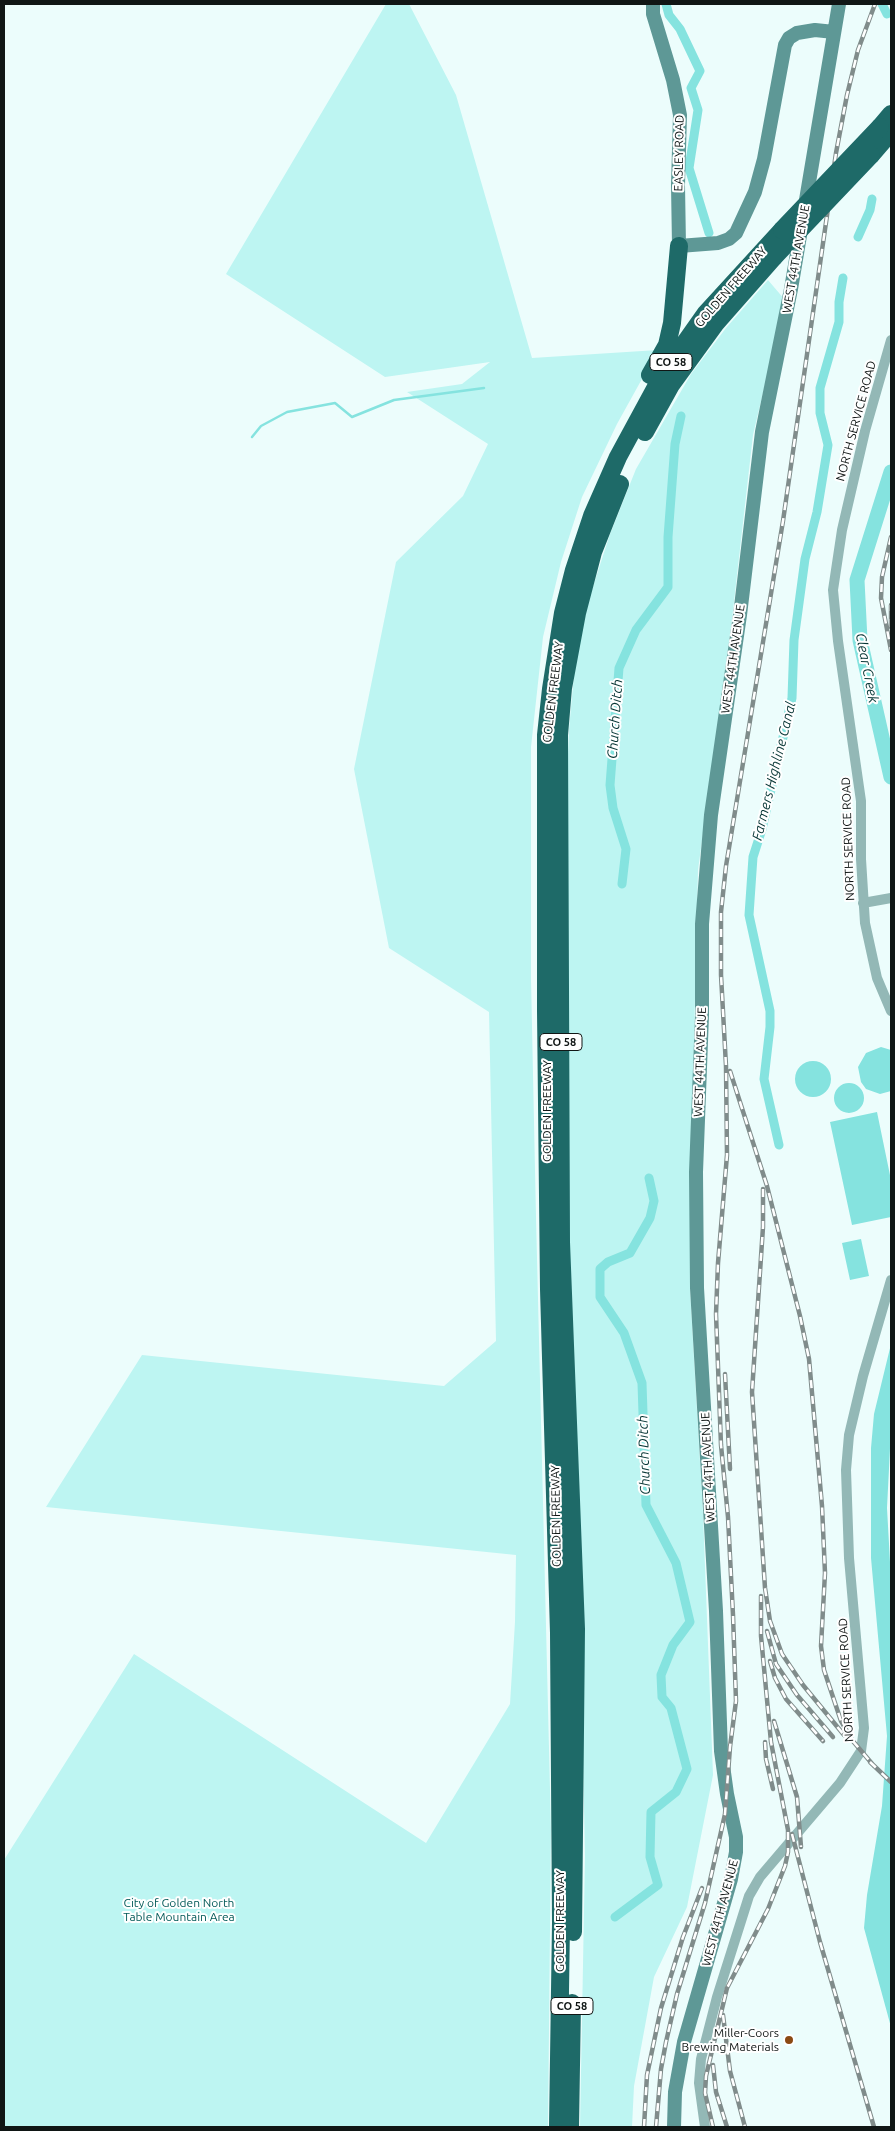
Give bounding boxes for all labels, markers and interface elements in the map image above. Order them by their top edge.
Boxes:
street label: EASLEY ROAD [671,115,687,191]
street label: WEST 44TH AVENUE [779,204,813,314]
street label: GOLDEN FREEWAY [692,244,770,330]
road number: CO 58 [650,354,692,371]
street label: NORTH SERVICE ROAD [833,359,879,483]
street label: WEST 44TH AVENUE [718,604,748,714]
water label: Clear Creek [852,631,882,705]
street label: GOLDEN FREEWAY [540,640,566,744]
water label: Church Ditch [604,679,626,759]
water label: Farmers Highline Canal [749,700,799,842]
street label: NORTH SERVICE ROAD [839,777,857,901]
street label: WEST 44TH AVENUE [691,1007,709,1117]
road number: CO 58 [540,1034,582,1050]
street label: GOLDEN FREEWAY [540,1060,554,1162]
street label: WEST 44TH AVENUE [698,1412,718,1522]
water label: Church Ditch [634,1415,654,1495]
street label: GOLDEN FREEWAY [548,1465,564,1567]
street label: NORTH SERVICE ROAD [836,1618,856,1742]
street label: WEST 44TH AVENUE [699,1858,741,1968]
street label: GOLDEN FREEWAY [553,1870,567,1972]
park label: City of Golden North Table Mountain Area [123,1896,235,1924]
road number: CO 58 [551,1998,593,2014]
place label: Miller-Coors Brewing Materials [682,2026,779,2054]
marker: Miller-Coors Brewing Materials [783,2034,795,2046]

